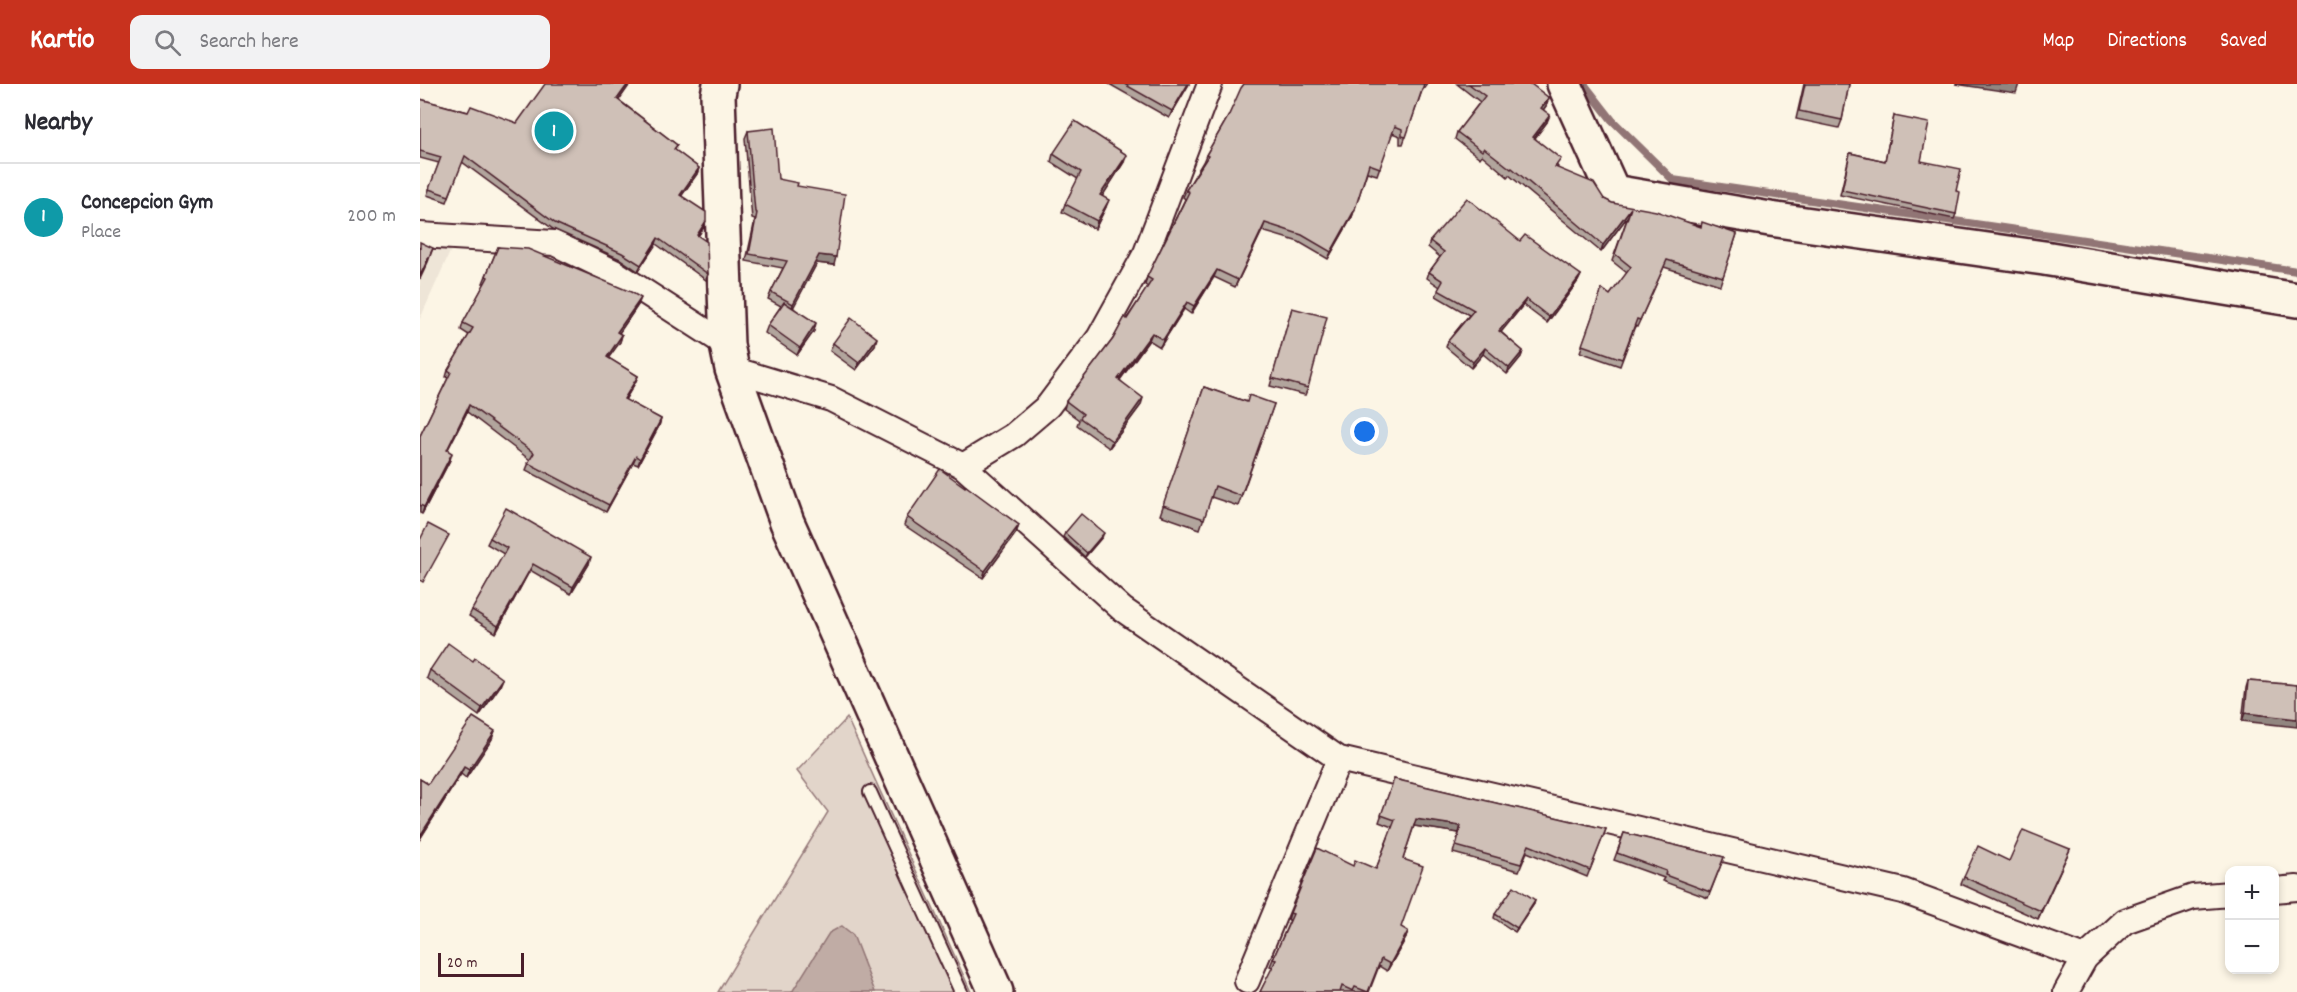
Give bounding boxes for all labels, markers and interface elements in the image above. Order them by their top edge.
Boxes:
search box [130,15,550,69]
text: Kartio [30,22,94,62]
icon: search [151,26,184,59]
text: Search here [199,27,299,58]
text: Map [2043,27,2074,57]
text: Directions [2107,27,2187,57]
text: Saved [2220,27,2267,57]
text: Nearby [24,105,92,142]
pin: 1 [534,108,574,154]
text: Concepcion Gym [81,188,214,219]
text: 1 [41,203,46,231]
text: 200 m [347,203,396,231]
text: Place [81,219,121,247]
your location [1350,417,1379,446]
map controls [2225,866,2279,974]
button: + [2225,866,2279,920]
button: − [2225,920,2279,974]
scale bar [438,950,524,978]
text: 20 m [447,952,477,975]

